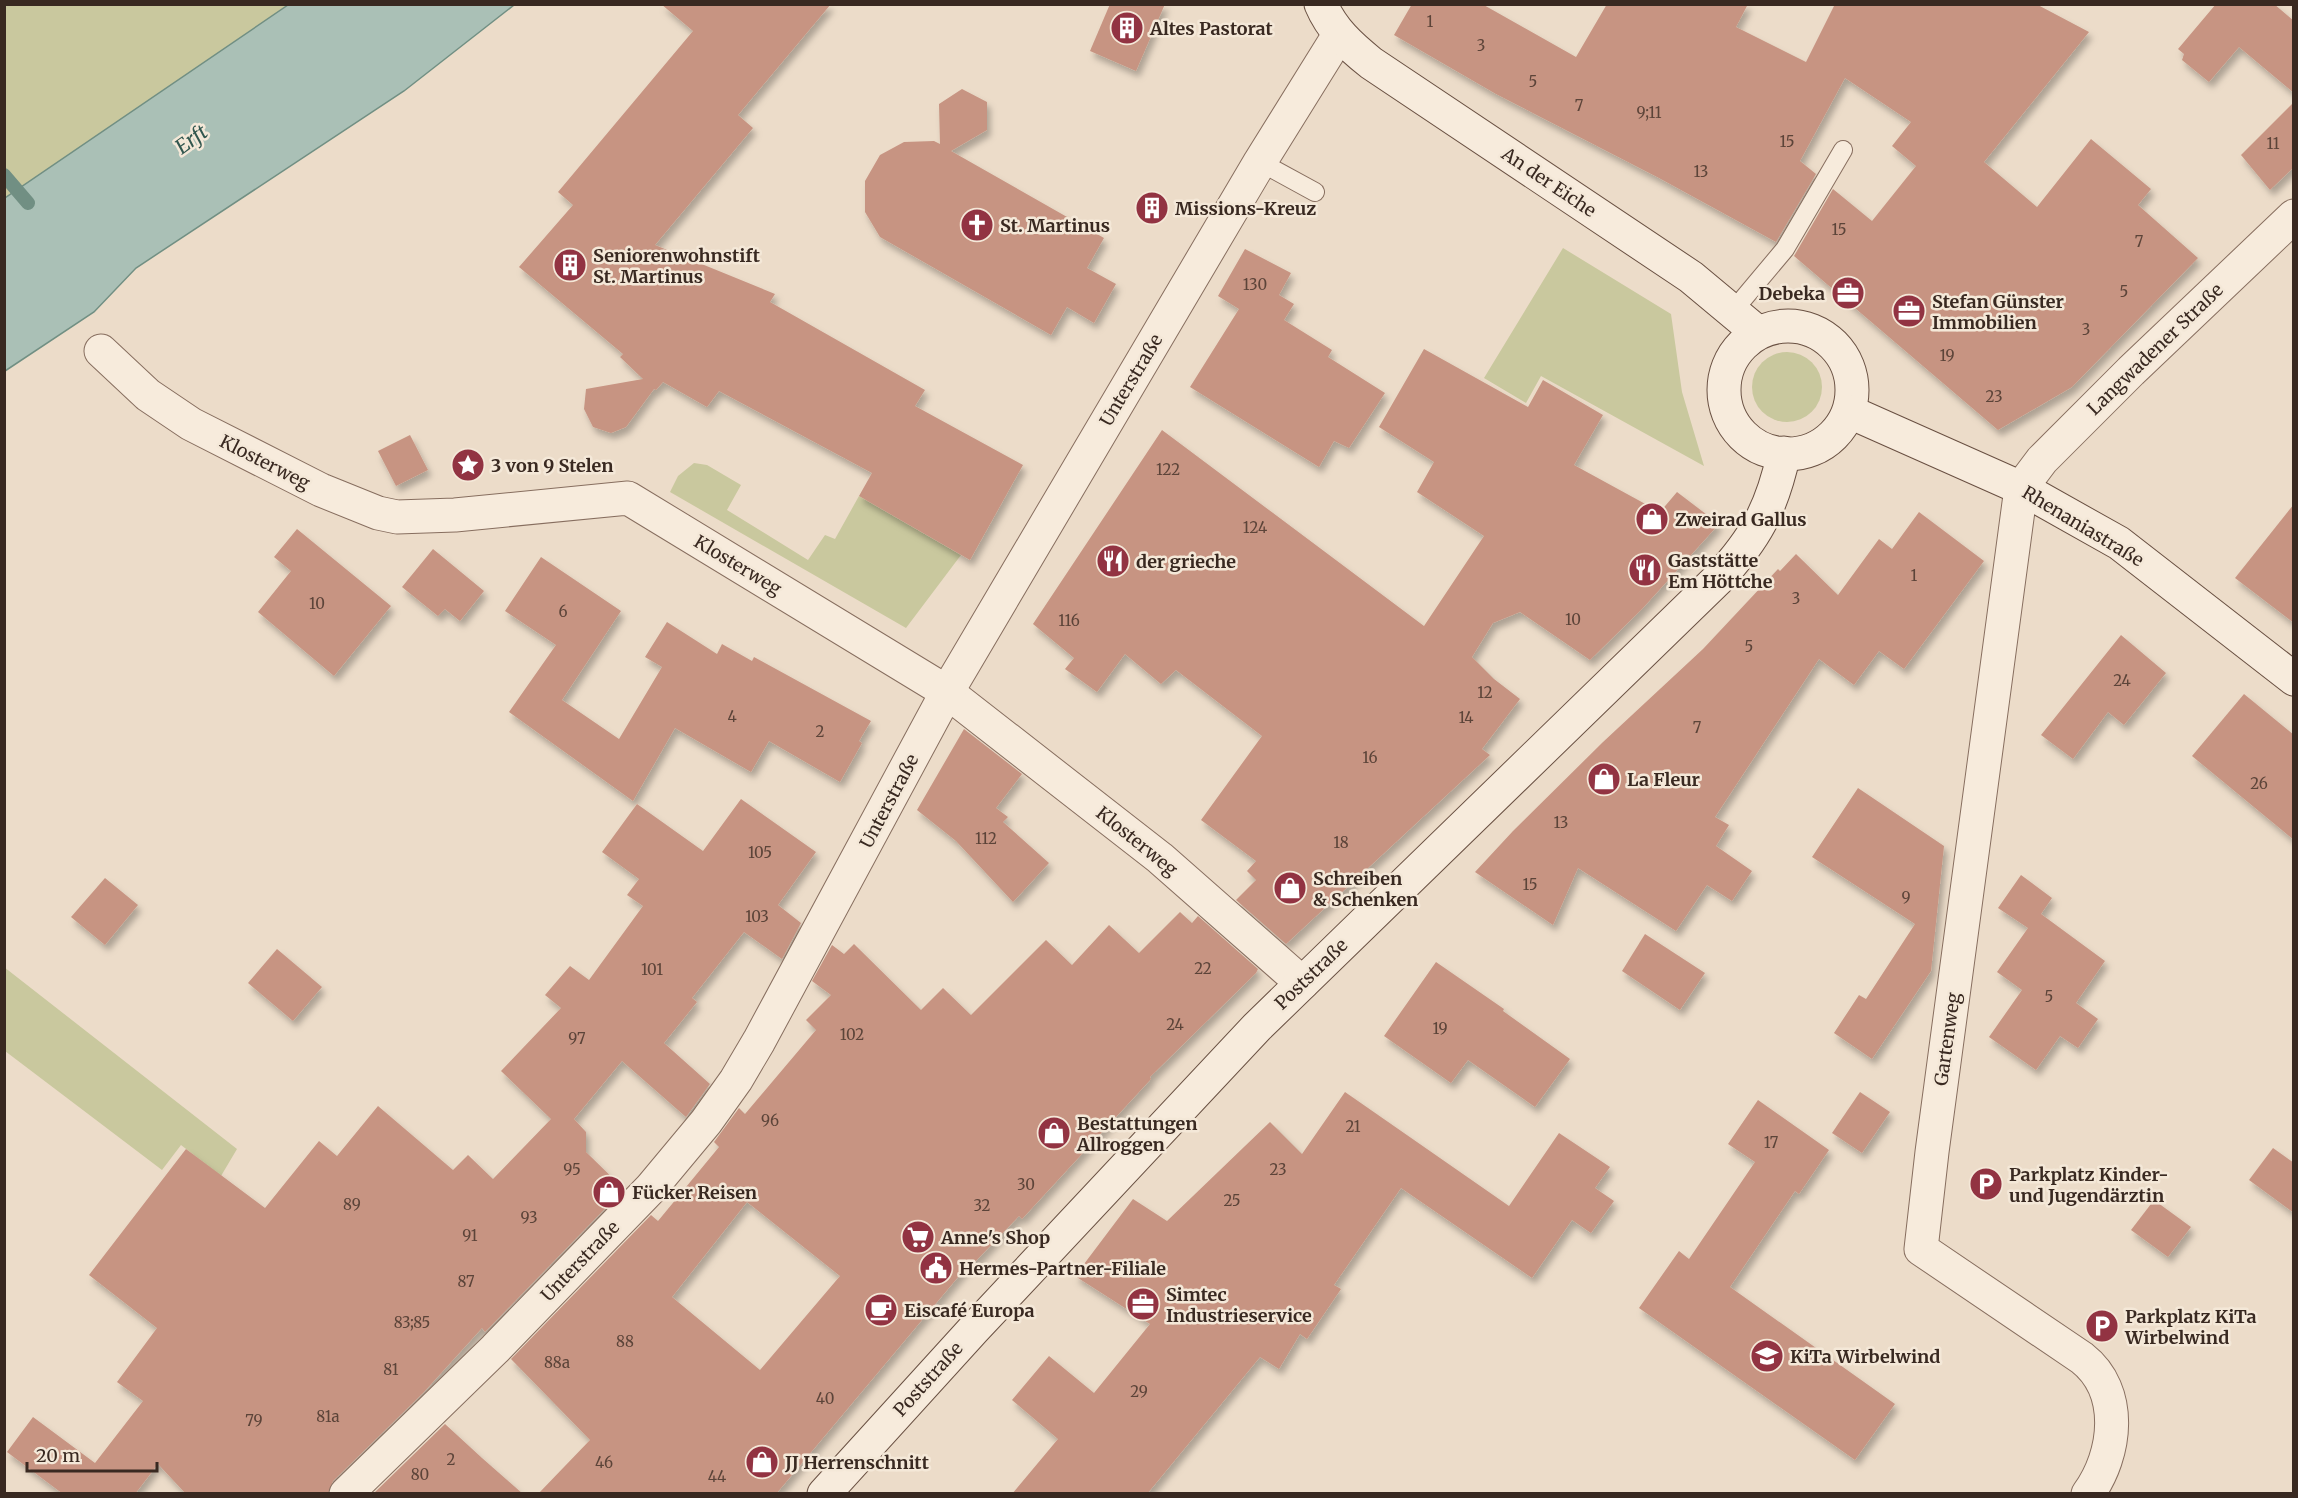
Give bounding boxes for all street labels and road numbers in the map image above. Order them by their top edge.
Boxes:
street label: An der Eiche [1497,141,1601,222]
street label: Langwadener Straße [2082,278,2228,420]
street label: Unterstraße [1095,330,1167,430]
street label: Klosterweg [216,429,314,495]
street label: Rhenaniastraße [2018,481,2148,571]
street label: Klosterweg [690,530,786,600]
street label: Unterstraße [855,750,923,852]
street label: Klosterweg [1092,801,1182,881]
street label: Poststraße [1270,934,1352,1014]
street label: Gartenweg [1929,991,1965,1087]
street label: Unterstraße [536,1216,624,1306]
street label: Poststraße [888,1337,968,1421]

